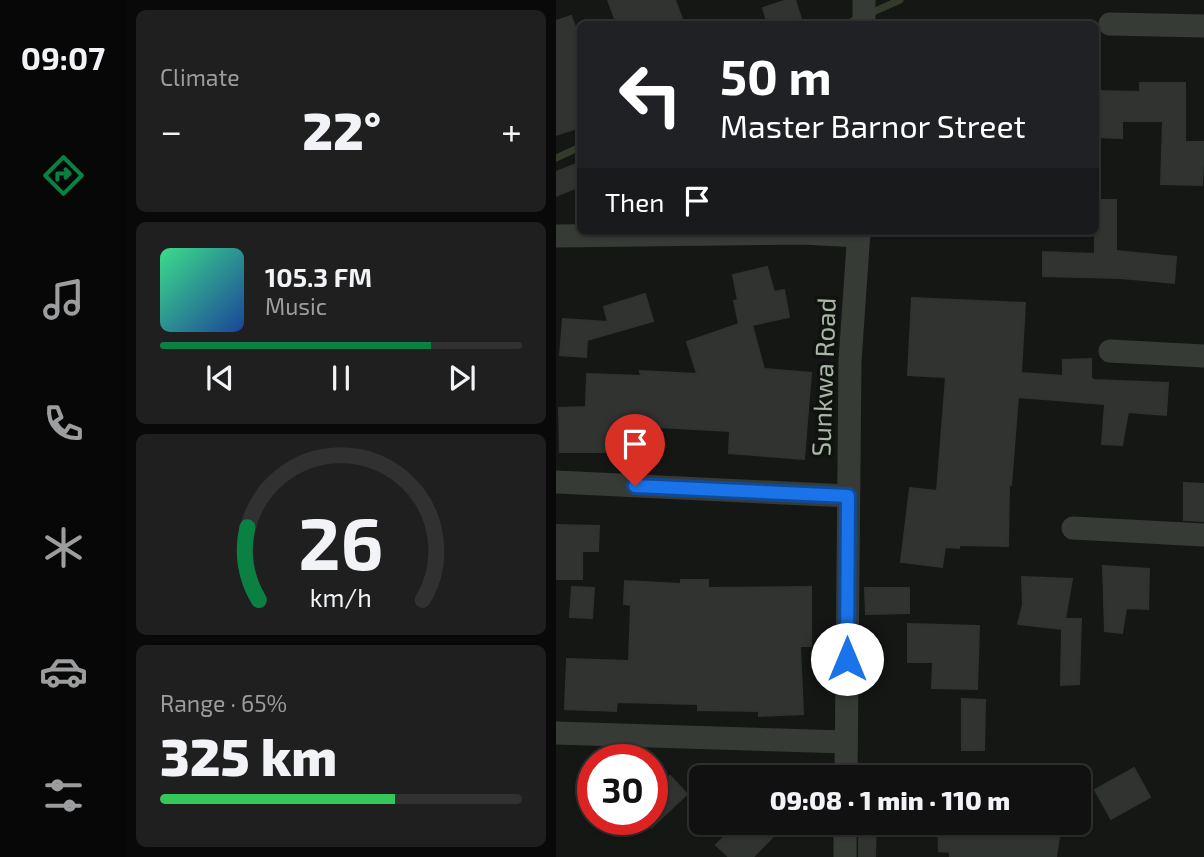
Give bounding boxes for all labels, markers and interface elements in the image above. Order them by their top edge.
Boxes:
text: 09:07 [21,38,105,76]
text: 50 m [720,46,832,105]
icon: left [605,49,696,140]
text: Climate [160,63,240,91]
text: 22° [302,98,381,160]
text: Master Barnor Street [720,106,1026,144]
text: − [160,107,182,153]
text: + [501,107,522,153]
icon: directions [39,151,88,200]
icon: arrive [678,182,716,220]
text: Then [605,186,664,217]
text: 105.3 FM [265,261,372,292]
icon: music [39,275,88,324]
text: Music [265,292,327,320]
street label: Sunkwa Road [804,297,841,457]
icon: previous [201,359,239,397]
icon: pause [322,359,360,397]
icon: next [443,359,481,397]
icon: phone [39,399,88,448]
pin [605,414,665,486]
icon: arrive [616,425,654,463]
text: 26 [298,498,384,586]
icon: climate [39,523,88,572]
text: km/h [310,582,372,612]
position arrow [810,622,884,696]
icon: car [39,647,88,696]
text: Range · 65% [160,689,287,717]
text: 325 km [160,724,337,786]
speed limit sign: 30 [577,744,668,835]
icon: filters [39,771,88,820]
text: 09:08 · 1 min · 110 m [770,784,1010,815]

